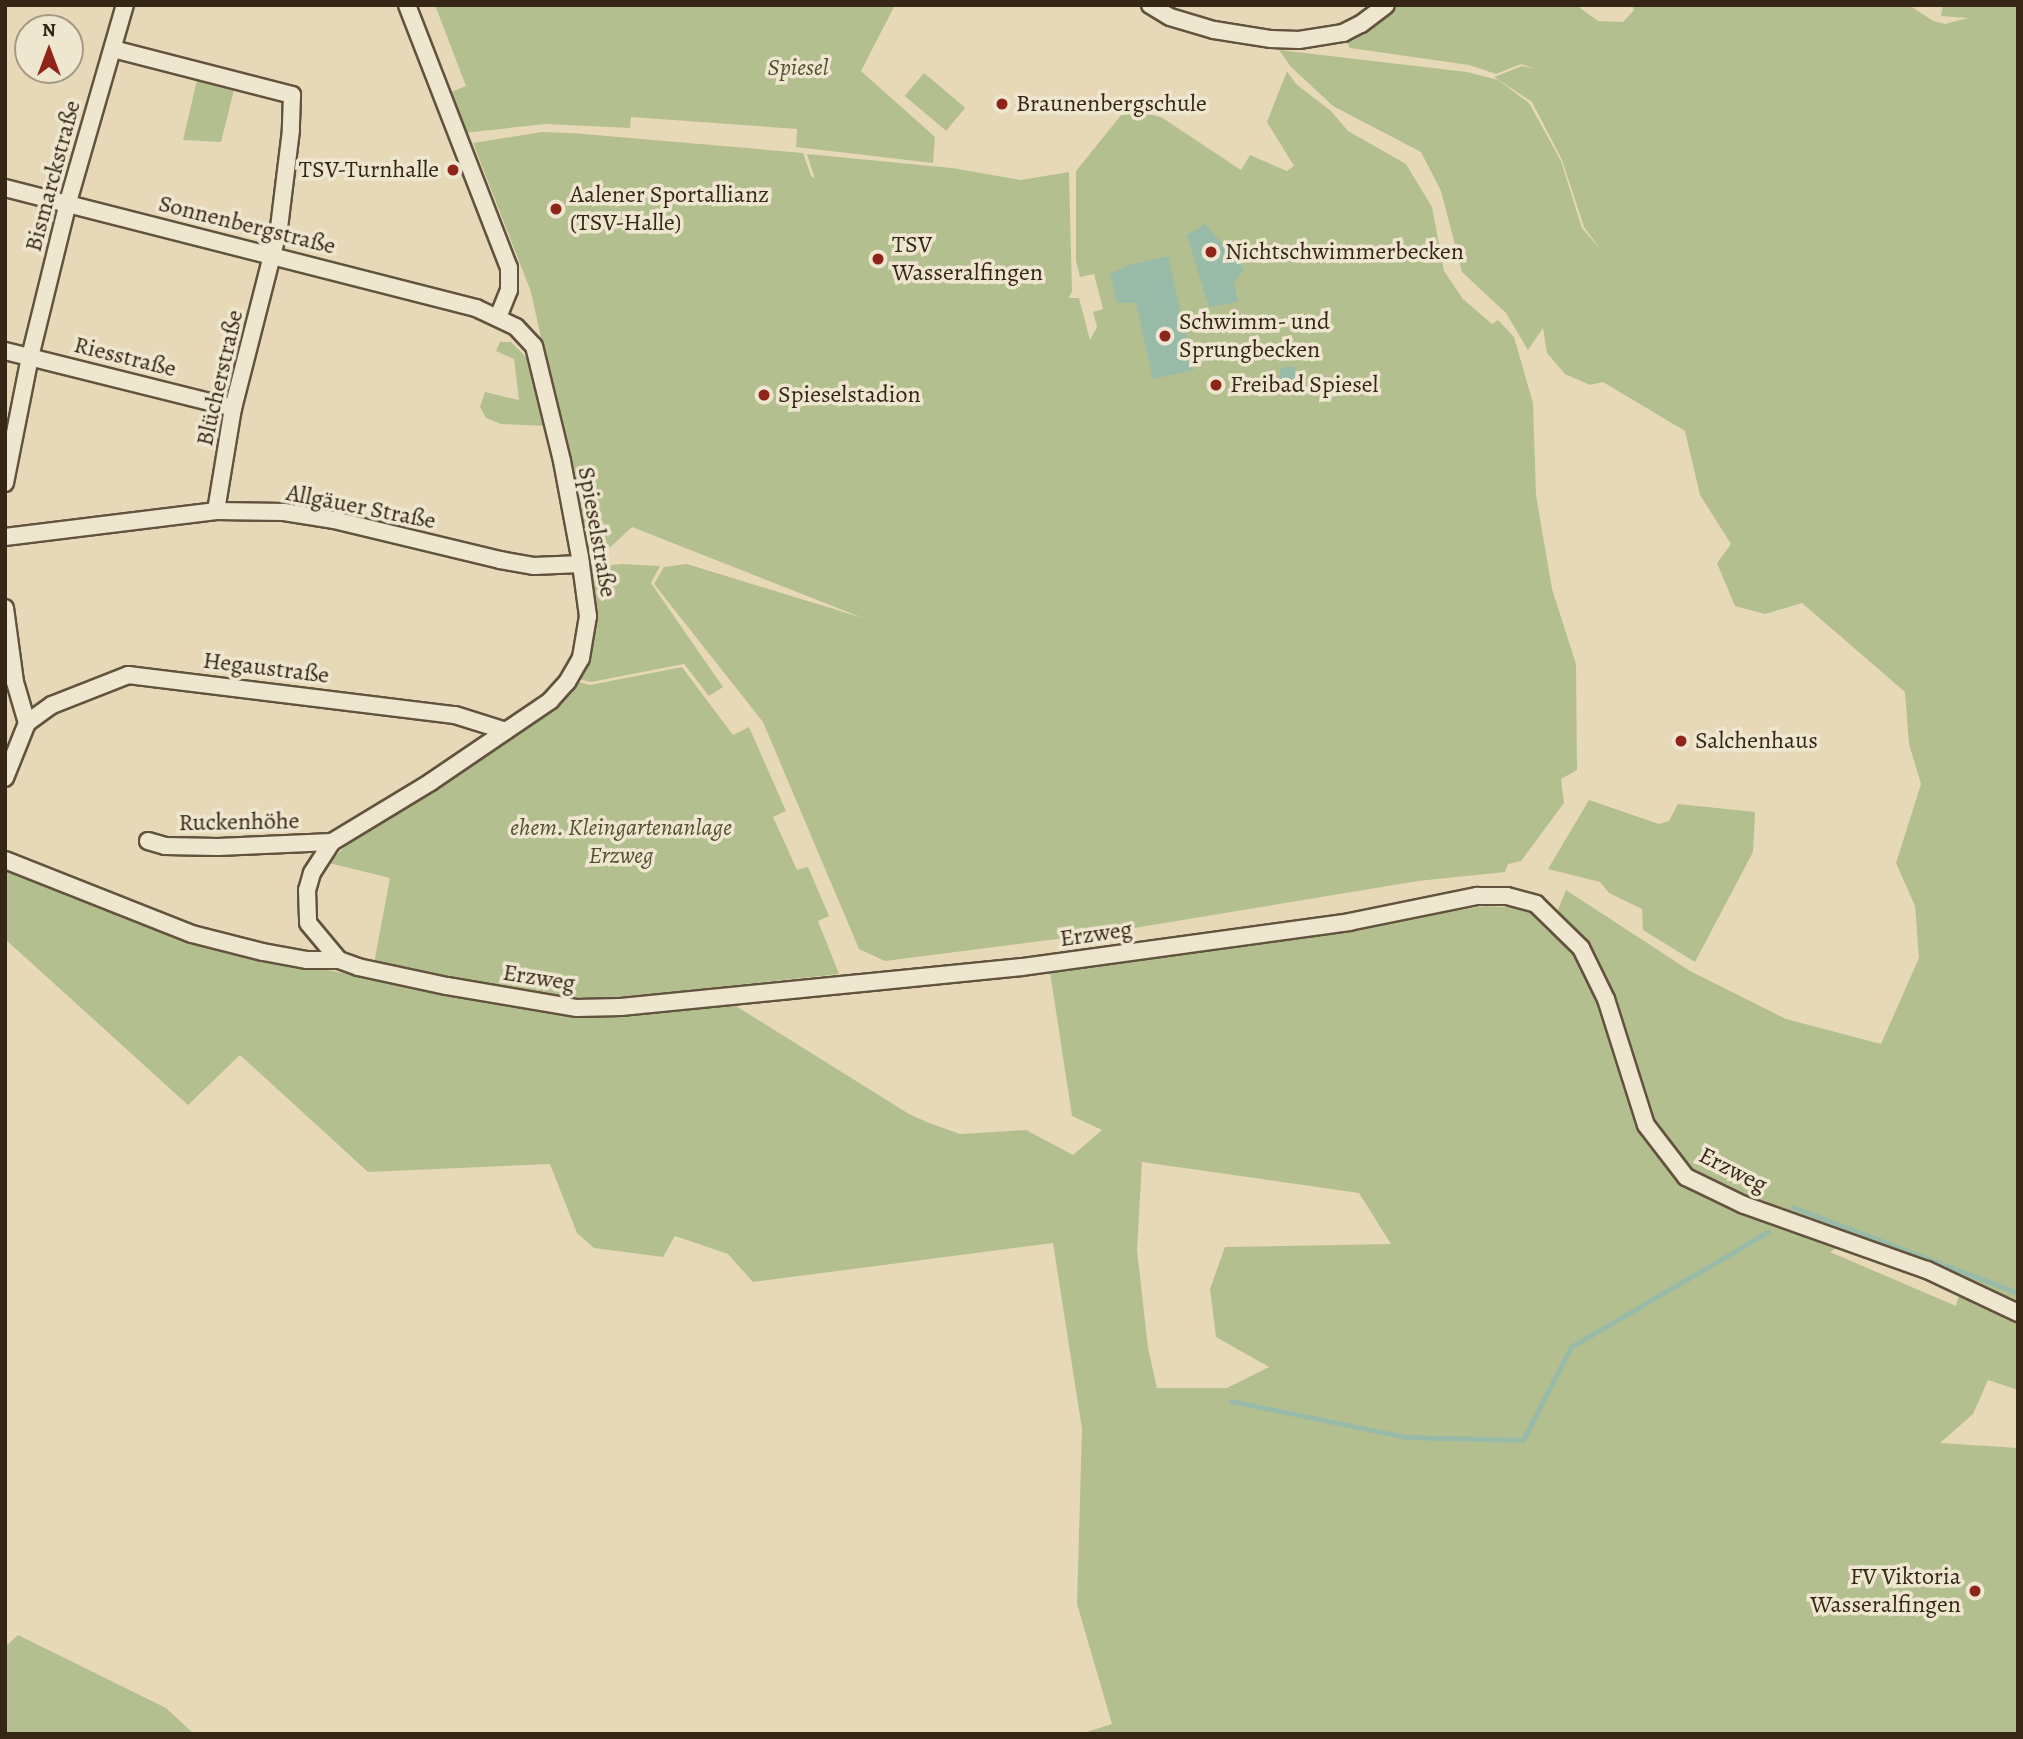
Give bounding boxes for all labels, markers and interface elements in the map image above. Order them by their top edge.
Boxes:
north arrow [14,14,84,84]
text: N [42,17,56,43]
park label: Spiesel [767,54,829,82]
place label: Braunenbergschule [1016,90,1207,118]
marker: Braunenbergschule [994,96,1010,112]
street label: Bismarckstraße [19,97,87,255]
place label: TSV-Turnhalle [299,156,439,184]
marker: TSV-Turnhalle [445,162,461,178]
place label: Aalener Sportallianz (TSV-Halle) [570,181,769,237]
street label: Sonnenbergstraße [156,189,338,261]
marker: Aalener Sportallianz (TSV-Halle) [548,201,564,217]
place label: TSV Wasseralfingen [892,231,1043,287]
place label: Nichtschwimmerbecken [1225,238,1464,266]
marker: Nichtschwimmerbecken [1203,244,1219,260]
marker: TSV Wasseralfingen [870,251,886,267]
street label: Blücherstraße [190,307,250,449]
place label: Schwimm- und Sprungbecken [1179,308,1330,364]
marker: Schwimm- und Sprungbecken [1157,328,1173,344]
street label: Riesstraße [71,330,179,384]
place label: Freibad Spiesel [1230,371,1378,399]
marker: Freibad Spiesel [1208,377,1224,393]
place label: Spieselstadion [778,381,921,409]
marker: Spieselstadion [756,387,772,403]
street label: Spieselstraße [571,465,623,599]
street label: Allgäuer Straße [284,478,438,536]
street label: Hegaustraße [201,646,331,690]
place label: Salchenhaus [1695,727,1818,755]
marker: Salchenhaus [1673,733,1689,749]
street label: Ruckenhöhe [178,807,300,837]
park label: ehem. Kleingartenanlage Erzweg [510,814,732,870]
street label: Erzweg [1058,915,1134,953]
street label: Erzweg [501,958,577,998]
street label: Erzweg [1694,1141,1772,1199]
place label: FV Viktoria Wasseralfingen [1810,1563,1961,1619]
marker: FV Viktoria Wasseralfingen [1967,1583,1983,1599]

